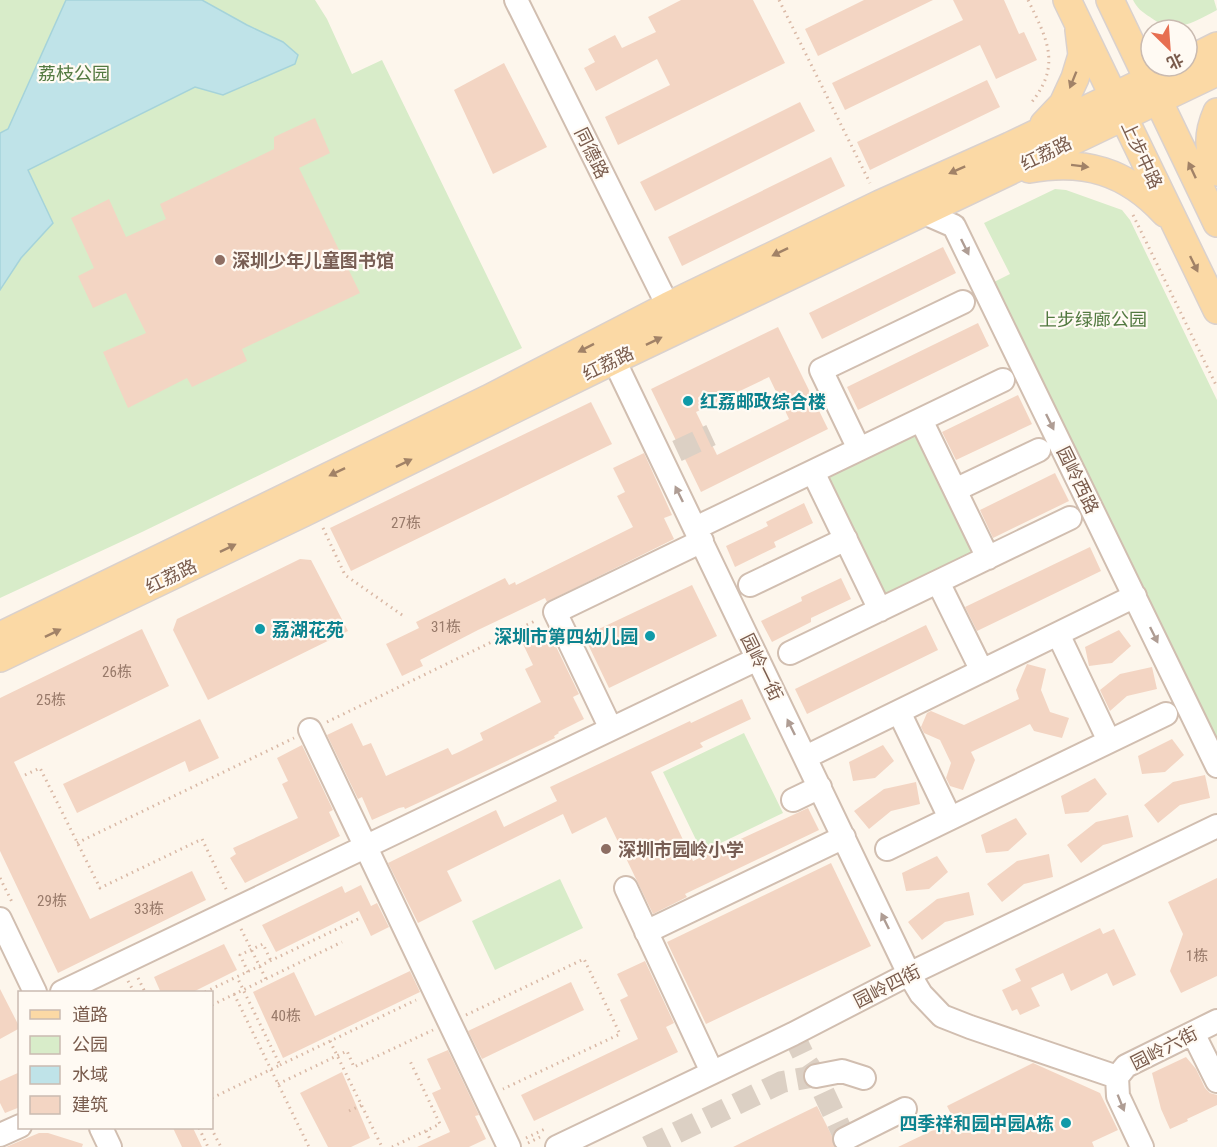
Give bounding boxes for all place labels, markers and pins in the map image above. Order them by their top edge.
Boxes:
place label: 深圳少年儿童图书馆 [232,250,394,271]
marker: 深圳少年儿童图书馆 [213,253,227,267]
place label: 红荔邮政综合楼 [700,391,826,412]
marker: 红荔邮政综合楼 [681,394,695,408]
place label: 荔湖花苑 [272,619,344,640]
marker: 荔湖花苑 [253,622,267,636]
place label: 深圳市第四幼儿园 [494,626,638,647]
marker: 深圳市第四幼儿园 [643,629,657,643]
place label: 深圳市园岭小学 [618,839,744,860]
marker: 深圳市园岭小学 [599,842,613,856]
place label: 四季祥和园中园A栋 [899,1113,1054,1134]
marker: 四季祥和园中园A栋 [1059,1116,1073,1130]

